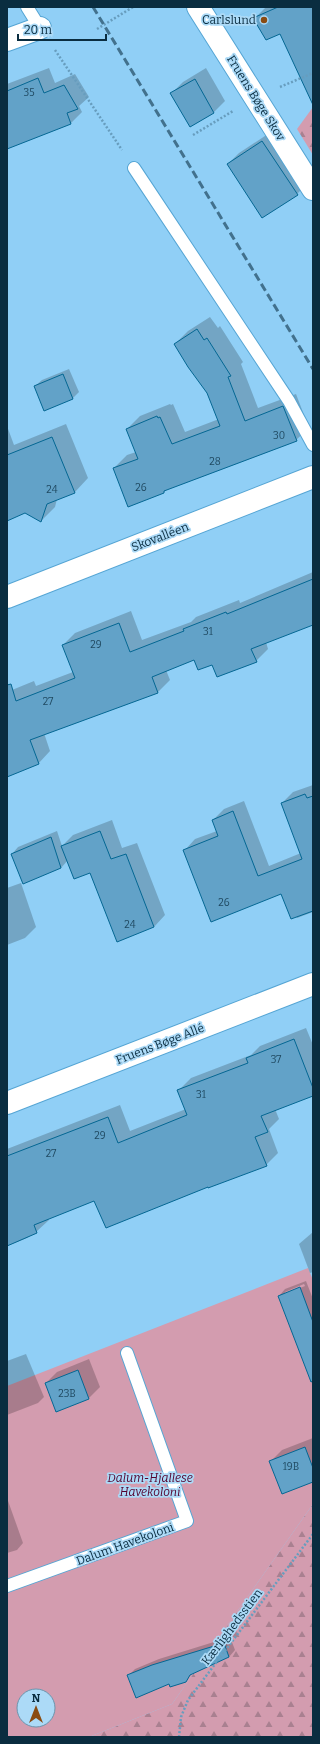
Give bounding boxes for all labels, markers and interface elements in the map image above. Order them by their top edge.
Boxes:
place label: Carlslund [202,13,256,27]
marker: Carlslund [259,15,269,25]
scale bar [18,16,106,42]
text: 20 m [24,23,53,37]
street label: Fruens Bøge Skov [224,53,288,144]
house number: 35 [23,87,35,99]
house number: 30 [273,430,285,442]
house number: 28 [209,456,221,468]
house number: 26 [135,482,147,494]
house number: 24 [46,484,58,496]
street label: Skovalléen [129,519,191,554]
house number: 31 [203,626,213,638]
house number: 29 [90,639,102,651]
house number: 27 [43,696,53,708]
house number: 26 [218,897,230,909]
house number: 24 [124,919,136,931]
street label: Fruens Bøge Allé [114,1021,206,1067]
house number: 37 [271,1054,281,1066]
house number: 31 [196,1089,206,1101]
house number: 29 [94,1130,106,1142]
house number: 27 [46,1148,56,1160]
house number: 23B [58,1388,76,1400]
house number: 19B [283,1461,299,1473]
park label: Dalum-Hjallese Havekoloni [107,1471,193,1499]
street label: Dalum Havekoloni [74,1520,176,1568]
street label: Kærlighedsstien [199,1586,265,1668]
north arrow [16,1688,56,1728]
text: N [32,1692,41,1705]

